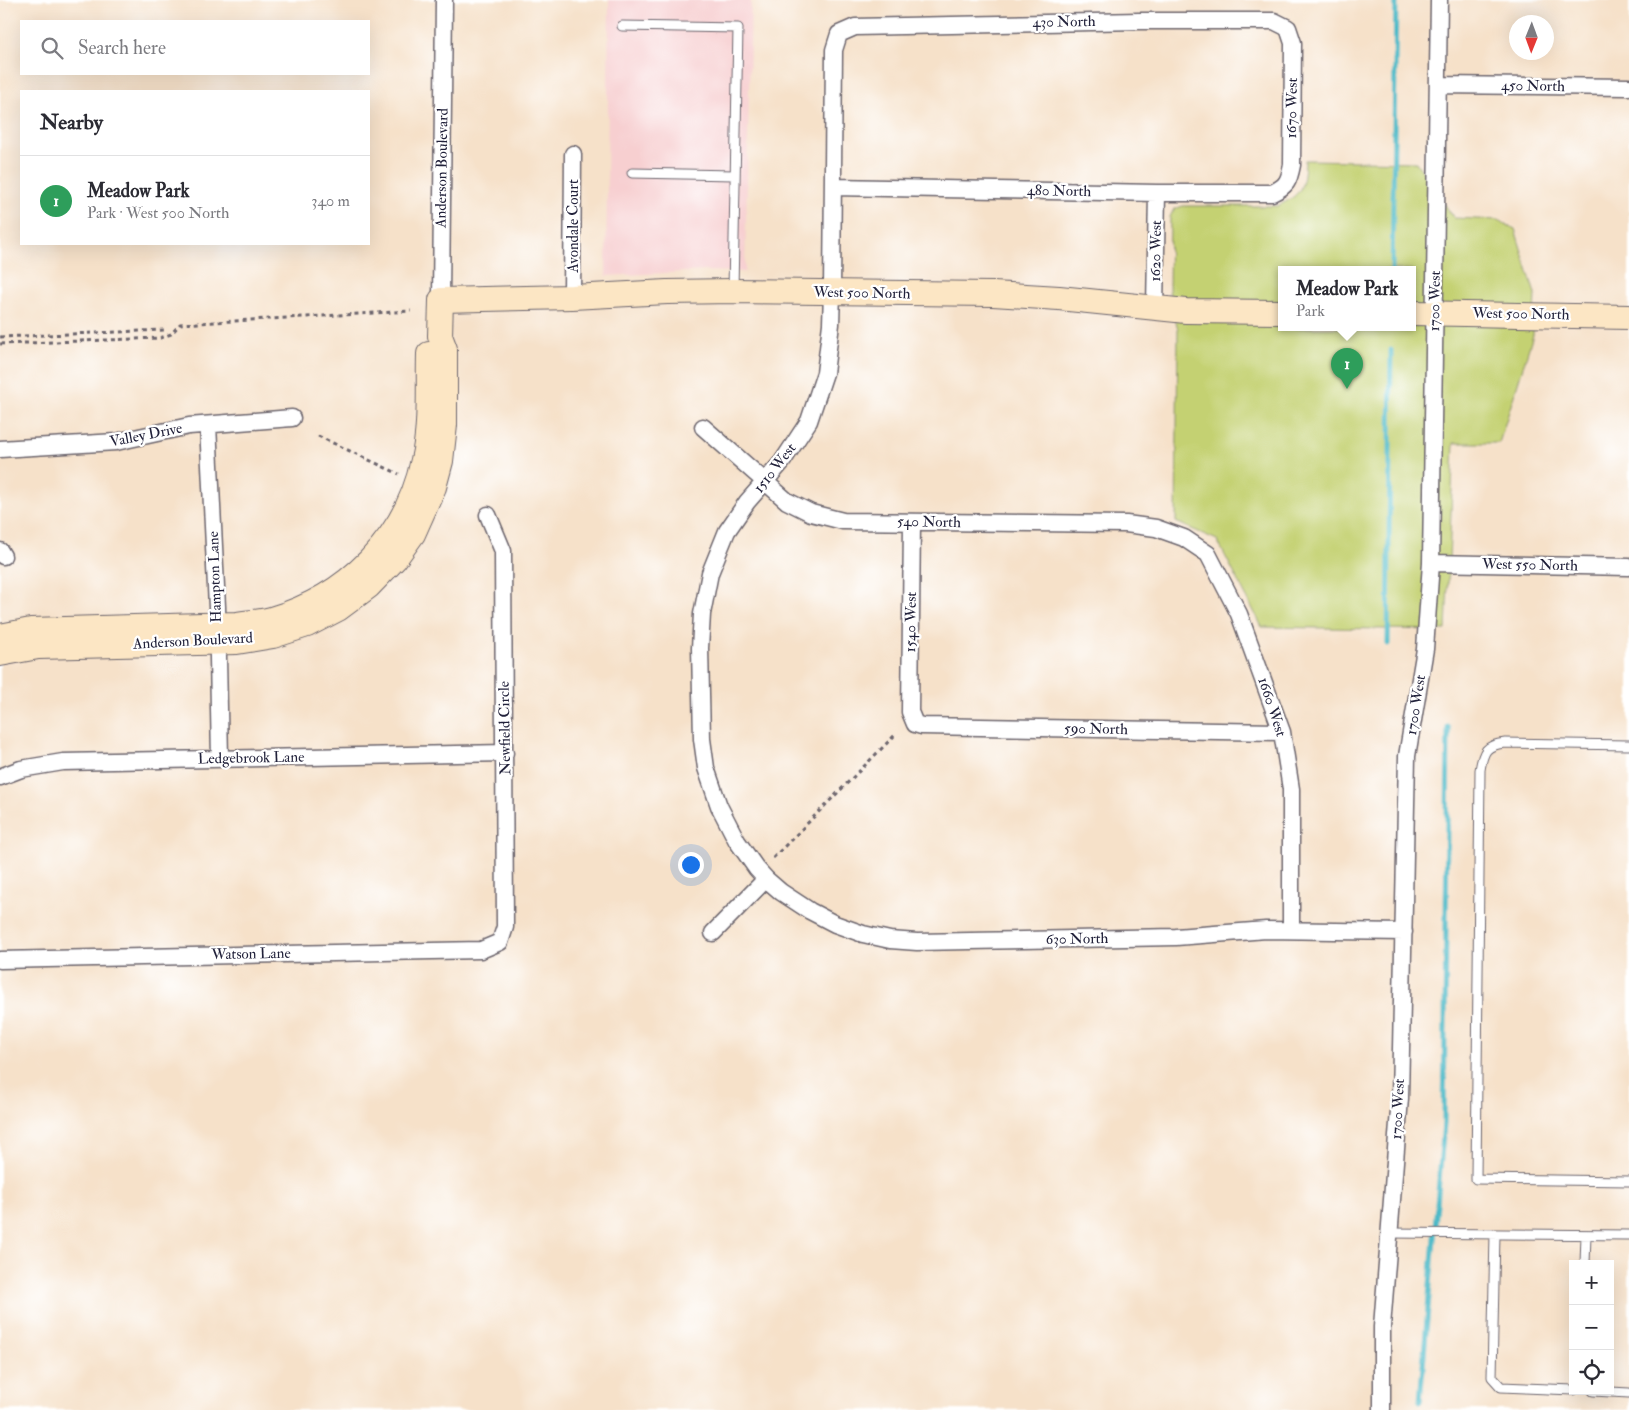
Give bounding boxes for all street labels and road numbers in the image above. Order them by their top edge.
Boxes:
street label: 430 North [1032,12,1096,32]
street label: 450 North [1501,76,1565,96]
street label: 1670 West [1282,77,1302,139]
street label: Anderson Boulevard [431,107,453,229]
street label: Avondale Court [564,179,583,274]
street label: 480 North [1027,181,1092,201]
street label: 1620 West [1146,220,1166,282]
street label: 1700 West [1425,270,1445,332]
street label: West 500 North [812,283,911,303]
street label: West 500 North [1471,304,1570,324]
street label: Valley Drive [108,419,184,451]
street label: 1510 West [750,439,800,497]
street label: 540 North [897,512,961,532]
street label: Hampton Lane [204,531,227,623]
street label: West 550 North [1481,555,1578,575]
street label: 1540 West [901,591,921,652]
street label: Anderson Boulevard [132,628,254,654]
street label: 1700 West [1402,673,1430,737]
street label: 1660 West [1253,675,1291,739]
street label: Newfield Circle [495,681,515,775]
street label: 590 North [1064,719,1128,739]
street label: Ledgebrook Lane [197,748,305,768]
street label: 630 North [1045,929,1109,949]
street label: Watson Lane [210,944,291,964]
street label: 1700 West [1387,1078,1409,1140]

